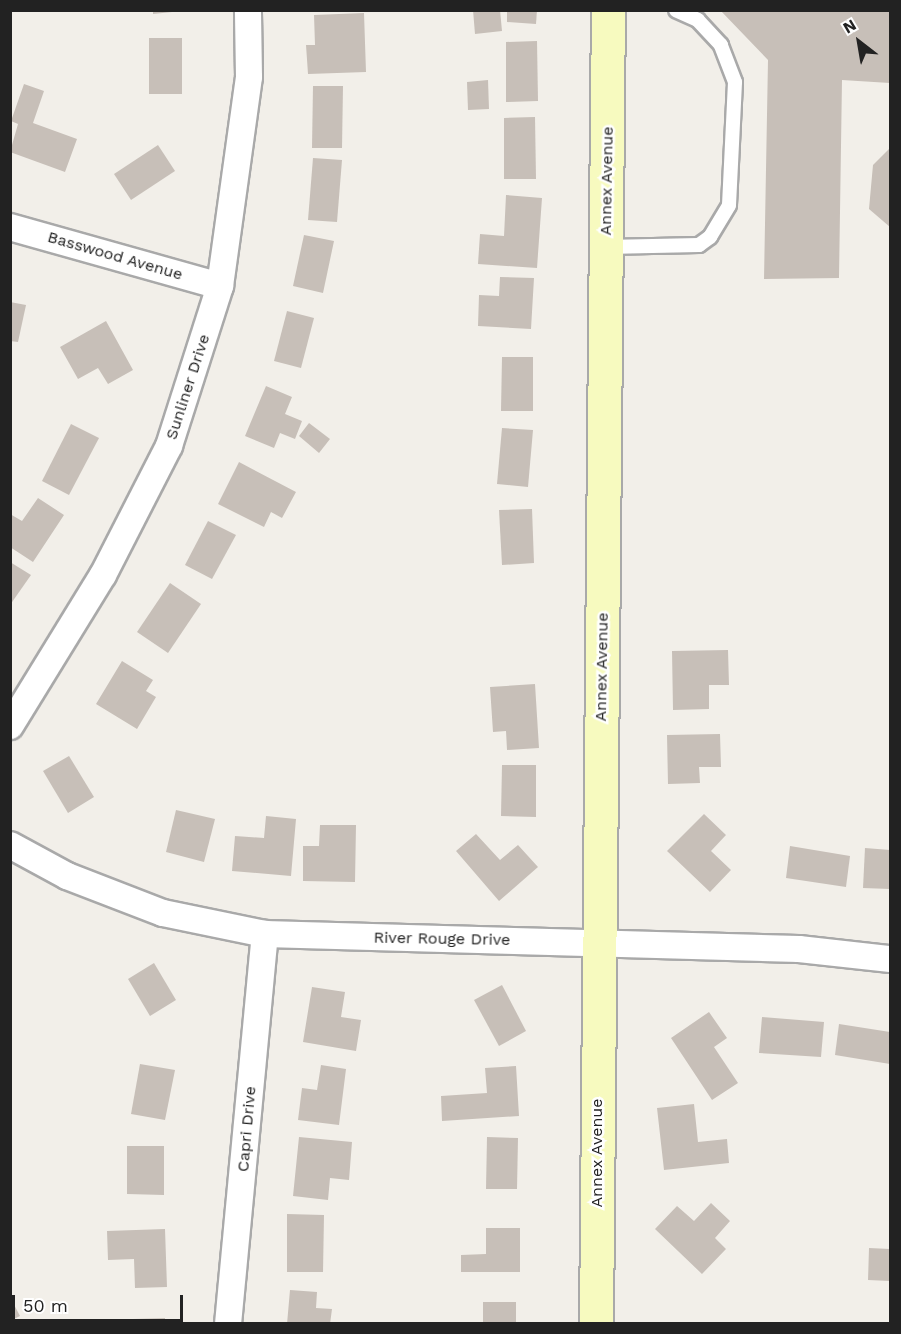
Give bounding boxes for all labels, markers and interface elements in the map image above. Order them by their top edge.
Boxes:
north arrow [829,12,889,72]
text: N [839,15,859,37]
street label: Annex Avenue [596,126,618,236]
street label: Basswood Avenue [45,227,185,285]
street label: Sunliner Drive [162,332,214,442]
street label: Annex Avenue [591,612,613,722]
street label: River Rouge Drive [373,928,511,950]
street label: Capri Drive [234,1085,260,1173]
street label: Annex Avenue [587,1098,607,1208]
scale bar [15,1283,186,1321]
text: 50 m [23,1295,68,1316]

